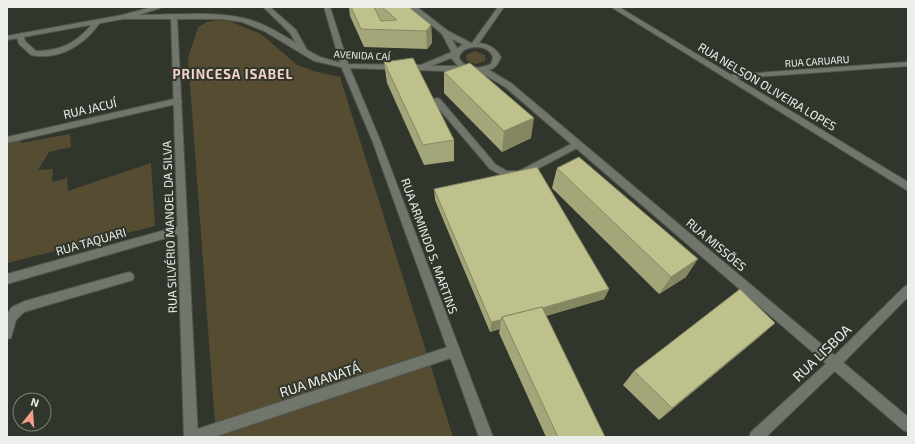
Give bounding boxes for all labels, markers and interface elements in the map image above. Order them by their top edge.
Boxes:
street label: RUA NELSON OLIVEIRA LOPES [696,39,839,133]
street label: AVENIDA CAÍ [333,48,391,62]
street label: RUA CARUARU [784,53,850,69]
district label: PRINCESA ISABEL [172,66,294,82]
street label: RUA JACUÍ [62,95,119,121]
street label: RUA SILVÉRIO MANOEL DA SILVA [159,140,179,313]
street label: RUA ARMINDO S. MARTINS [399,176,461,316]
street label: RUA MISSÕES [684,215,750,273]
street label: RUA TAQUARI [54,224,128,259]
street label: RUA LISBOA [789,320,855,385]
street label: RUA MANATÁ [277,358,363,401]
north arrow [12,392,52,432]
text: N [29,395,41,409]

